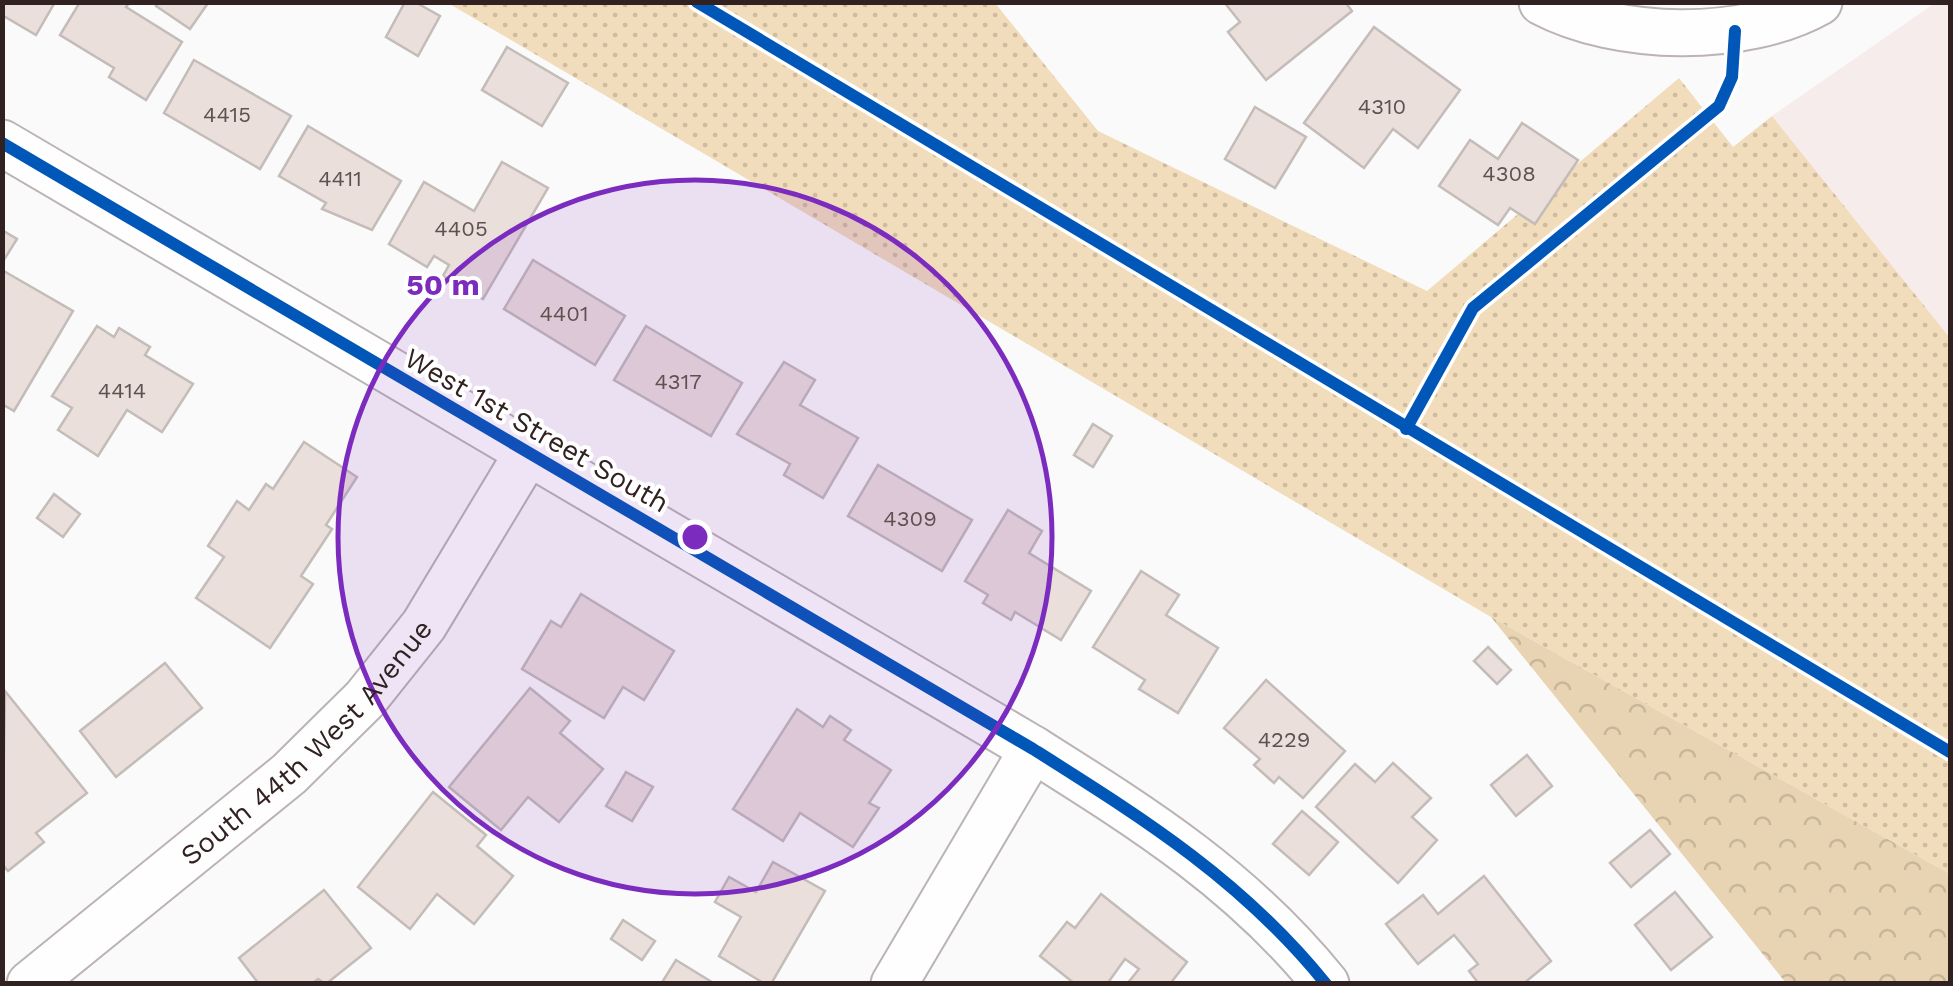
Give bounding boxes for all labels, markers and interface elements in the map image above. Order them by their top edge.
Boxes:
house number: 4310 [1358,94,1406,119]
house number: 4415 [203,102,251,127]
house number: 4308 [1482,161,1536,186]
house number: 4411 [318,166,362,191]
house number: 4405 [434,216,488,241]
text: 50 m [406,267,480,302]
house number: 4401 [539,301,589,326]
street label: West 1st Street South [399,341,675,520]
house number: 4317 [654,369,702,394]
house number: 4414 [98,378,146,403]
house number: 4309 [883,506,937,531]
centre of rings [677,519,713,555]
street label: South 44th West Avenue [174,613,439,872]
house number: 4229 [1258,727,1310,752]

